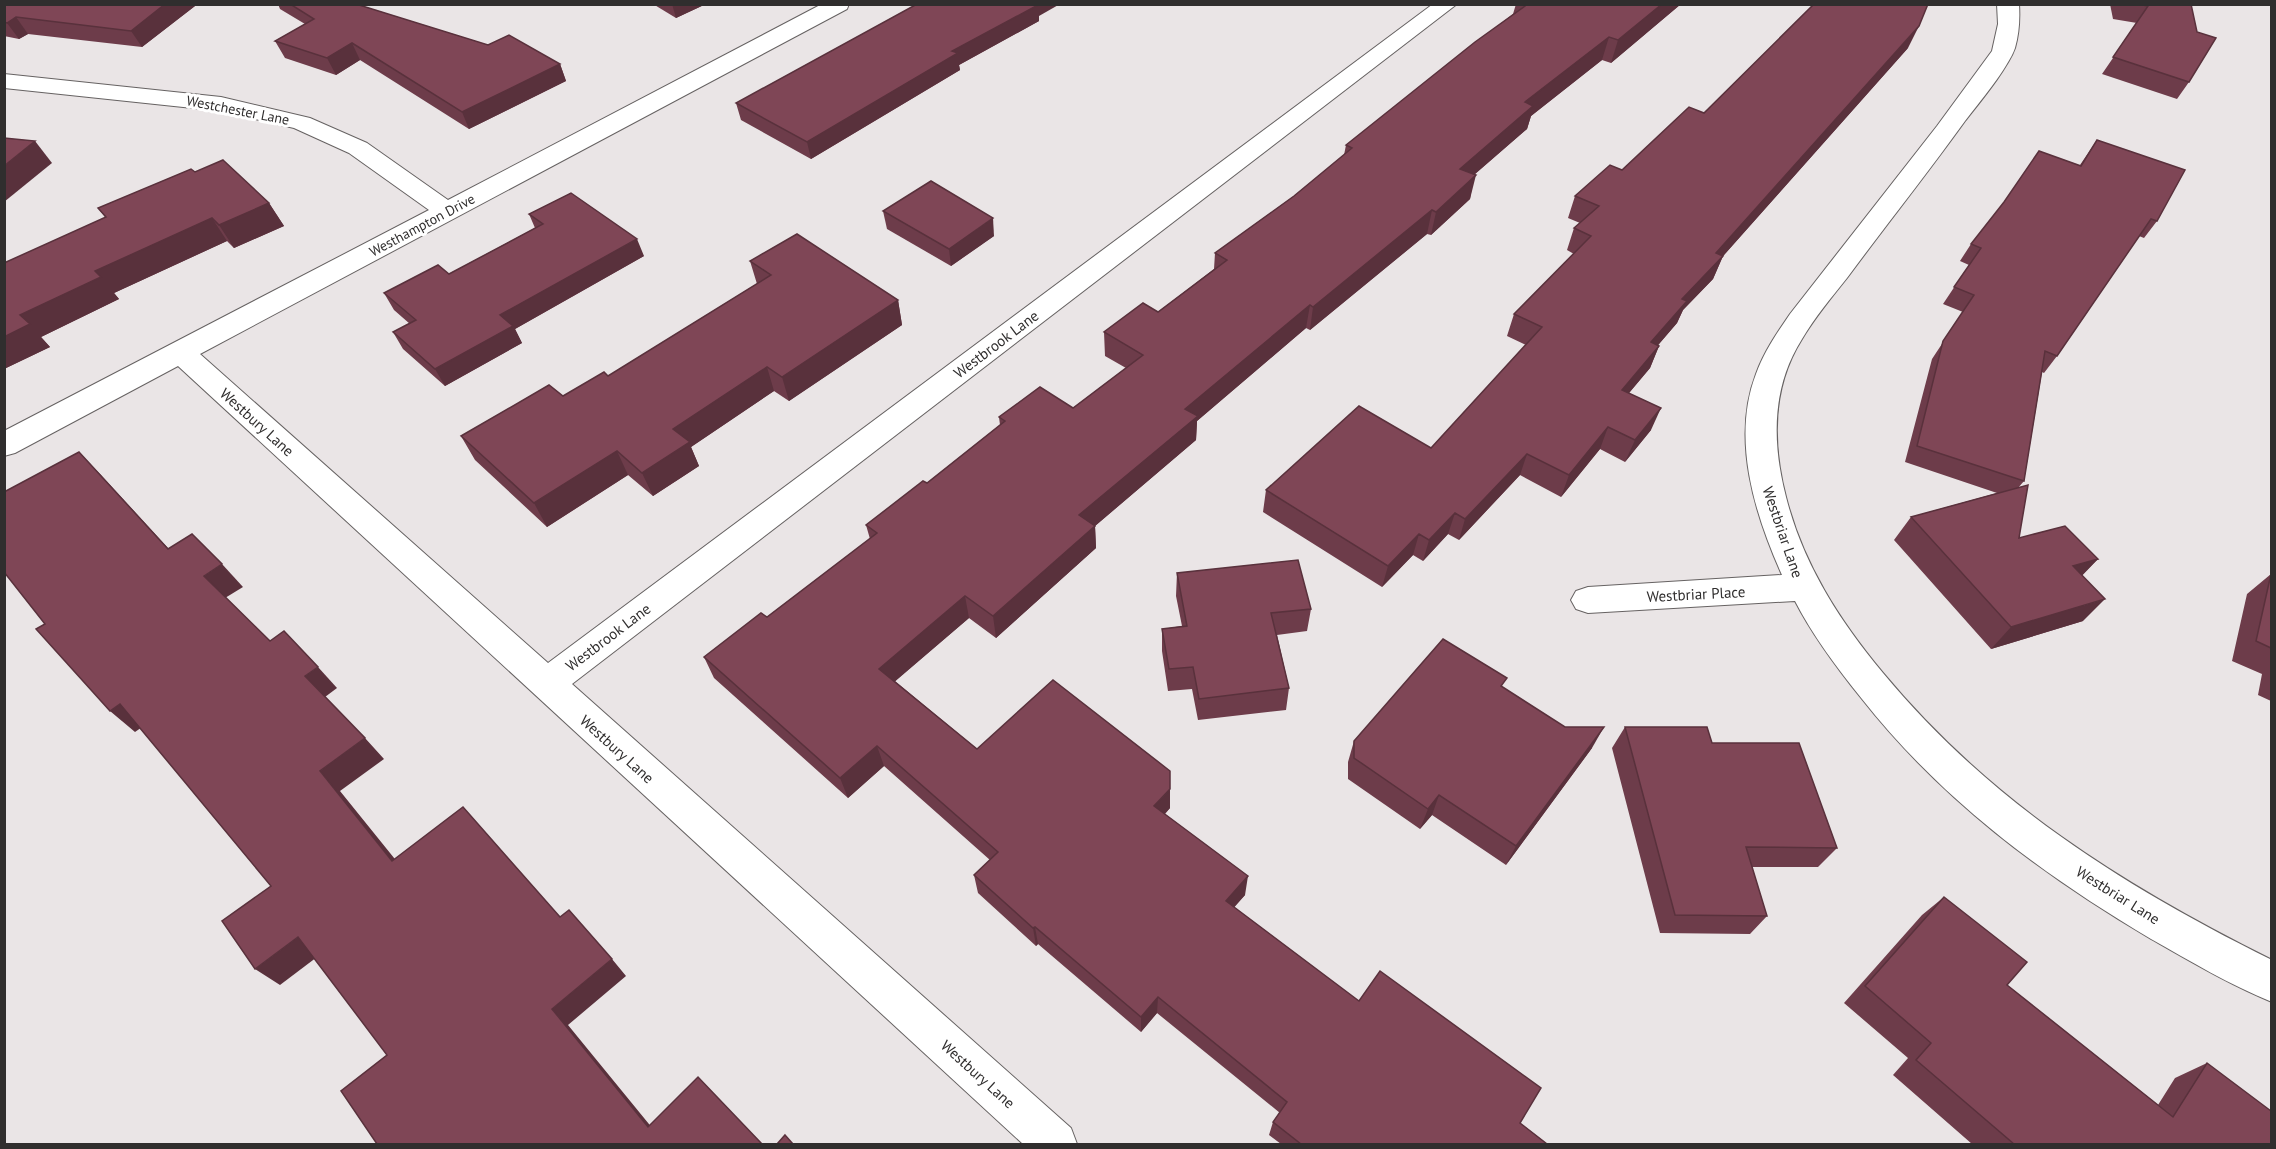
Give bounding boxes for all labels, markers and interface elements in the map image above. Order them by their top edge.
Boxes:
street label: Westchester Lane [185,91,291,129]
street label: Westhampton Drive [366,190,478,260]
street label: Westbrook Lane [950,306,1042,382]
street label: Westbury Lane [216,384,298,460]
street label: Westbriar Lane [1759,484,1807,580]
street label: Westbriar Place [1646,582,1746,606]
street label: Westbrook Lane [562,599,654,675]
street label: Westbury Lane [576,711,658,787]
street label: Westbriar Lane [2073,862,2163,928]
street label: Westbury Lane [937,1036,1019,1112]

